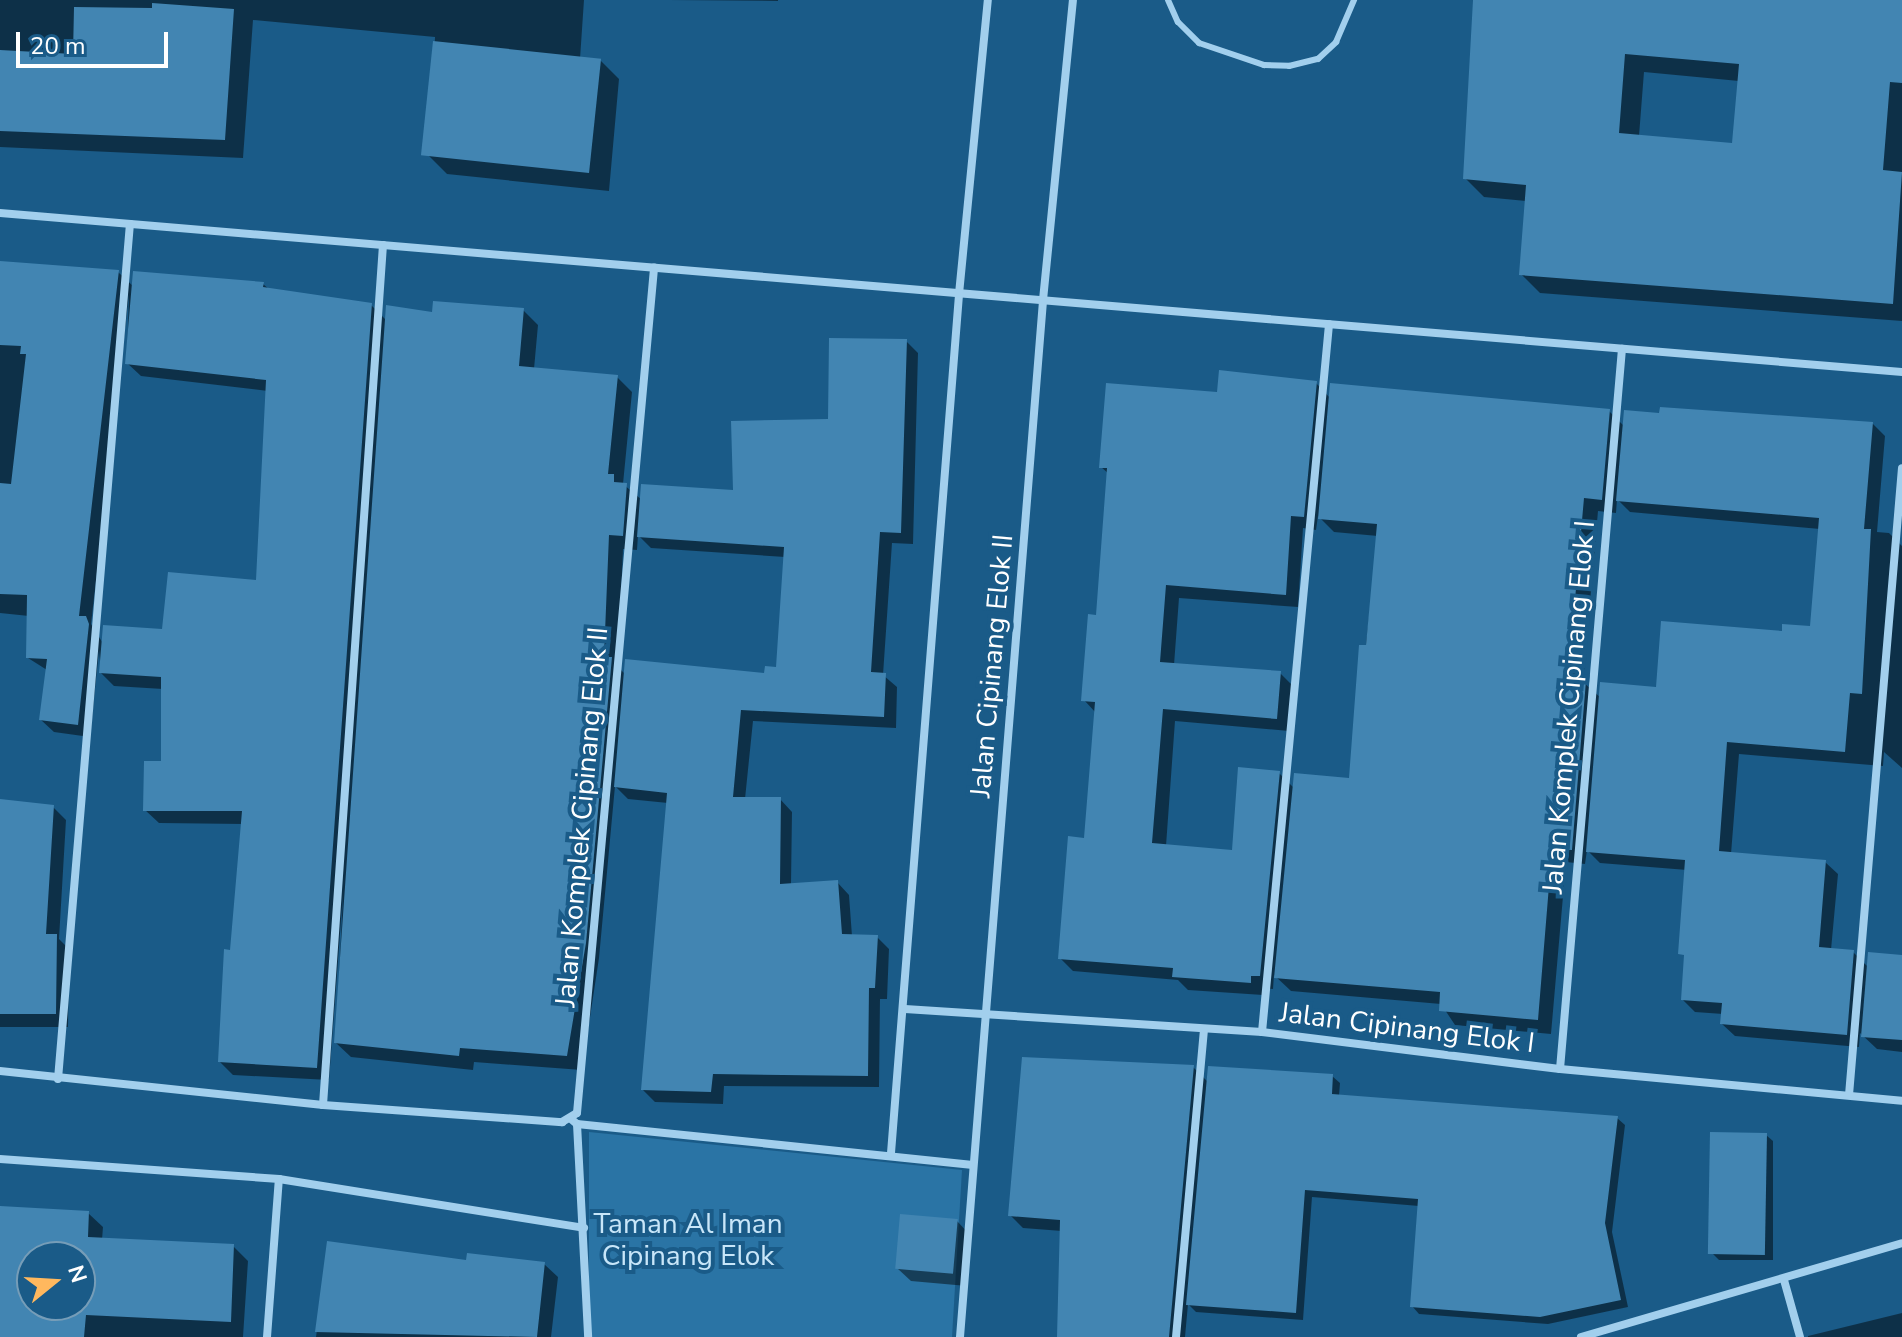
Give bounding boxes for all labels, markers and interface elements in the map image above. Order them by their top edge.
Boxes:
scale bar [20,16,172,66]
text: 20 m [30,30,86,62]
street label: Jalan Komplek Cipinang Elok I [1536,519,1602,895]
street label: Jalan Cipinang Elok II [964,533,1020,799]
street label: Jalan Komplek Cipinang Elok II [549,626,615,1008]
street label: Jalan Cipinang Elok I [1277,996,1537,1060]
park label: Taman Al Iman Cipinang Elok [593,1207,783,1273]
north arrow [16,1241,96,1321]
text: N [60,1262,94,1287]

